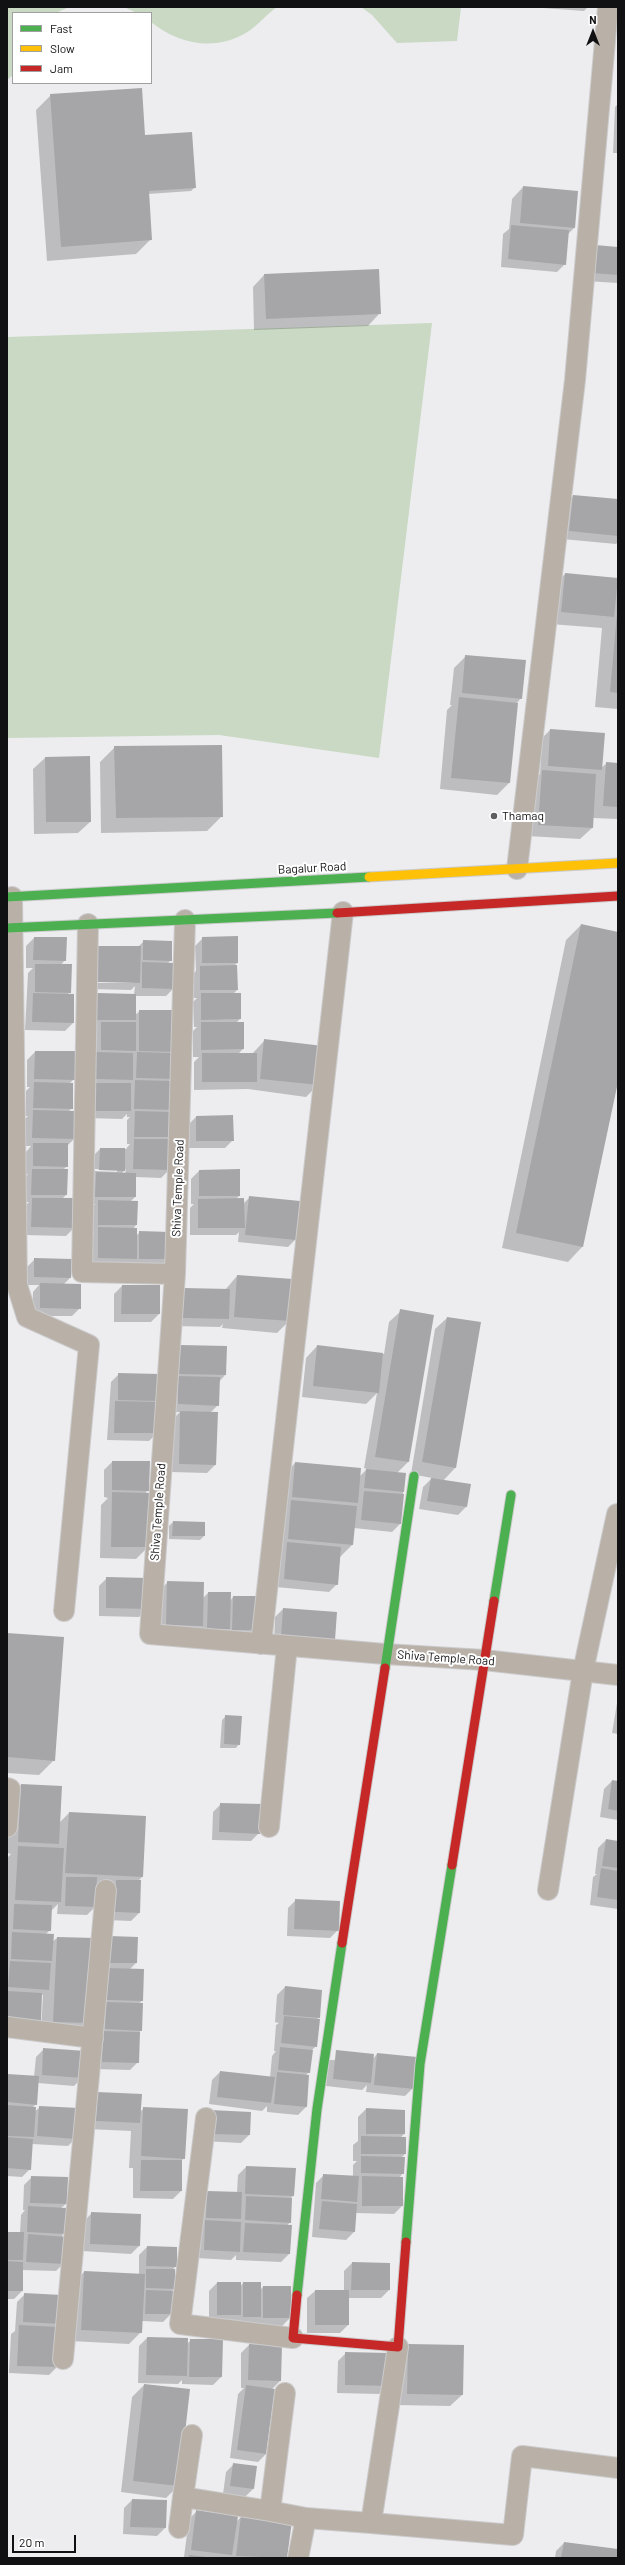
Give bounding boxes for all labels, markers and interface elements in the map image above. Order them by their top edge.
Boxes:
legend [12,12,152,84]
north arrow [573,12,613,52]
text: N [589,13,597,26]
text: Fast [50,21,73,35]
text: Slow [50,41,75,55]
text: Jam [50,61,73,75]
place label: Thamaq [502,809,544,823]
marker: Thamaq [489,811,499,821]
street label: Bagalur Road [277,859,347,877]
street label: Shiva Temple Road [169,1139,187,1237]
street label: Shiva Temple Road [147,1463,169,1561]
street label: Shiva Temple Road [397,1647,495,1669]
scale bar [14,2527,78,2553]
text: 20 m [19,2535,45,2549]

